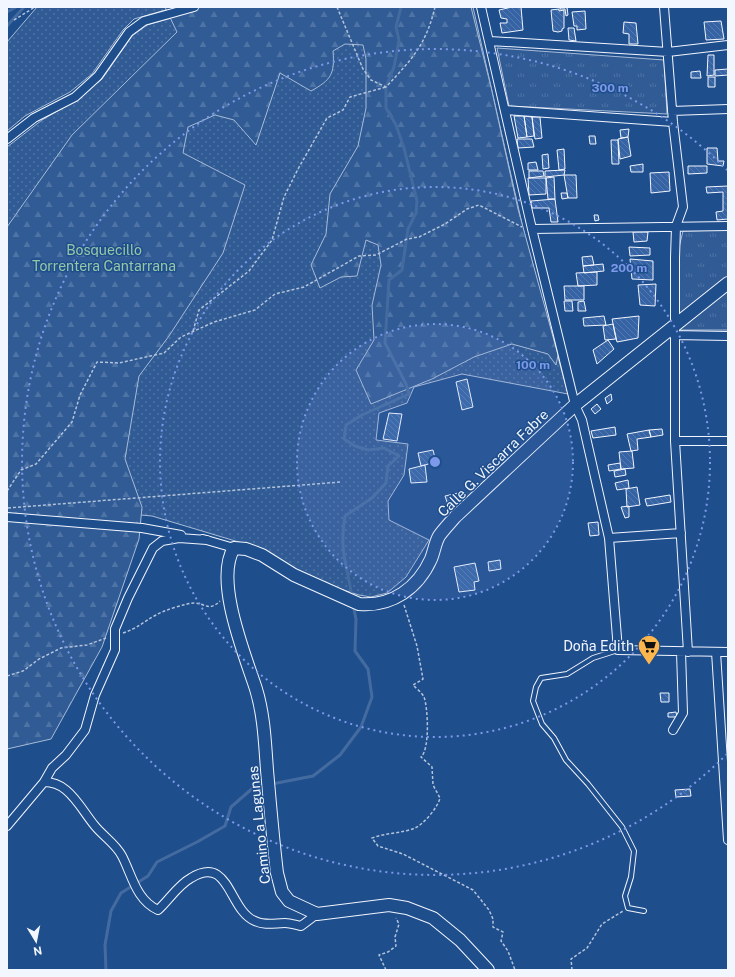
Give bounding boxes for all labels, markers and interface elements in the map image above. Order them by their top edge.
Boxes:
text: 300 m [592,81,629,95]
park label: Bosquecillo Torrentera Cantarrana [32,242,176,274]
text: 200 m [611,261,647,275]
text: 100 m [516,358,550,372]
street label: Calle G. Viscarra Fabre [434,406,552,520]
centre of rings [428,455,442,469]
supermarket icon: Doña Edith [636,633,662,666]
place label: Doña Edith [563,638,634,654]
street label: Camino a Lagunas [245,765,273,885]
north arrow [16,921,56,961]
text: N [32,944,43,958]

